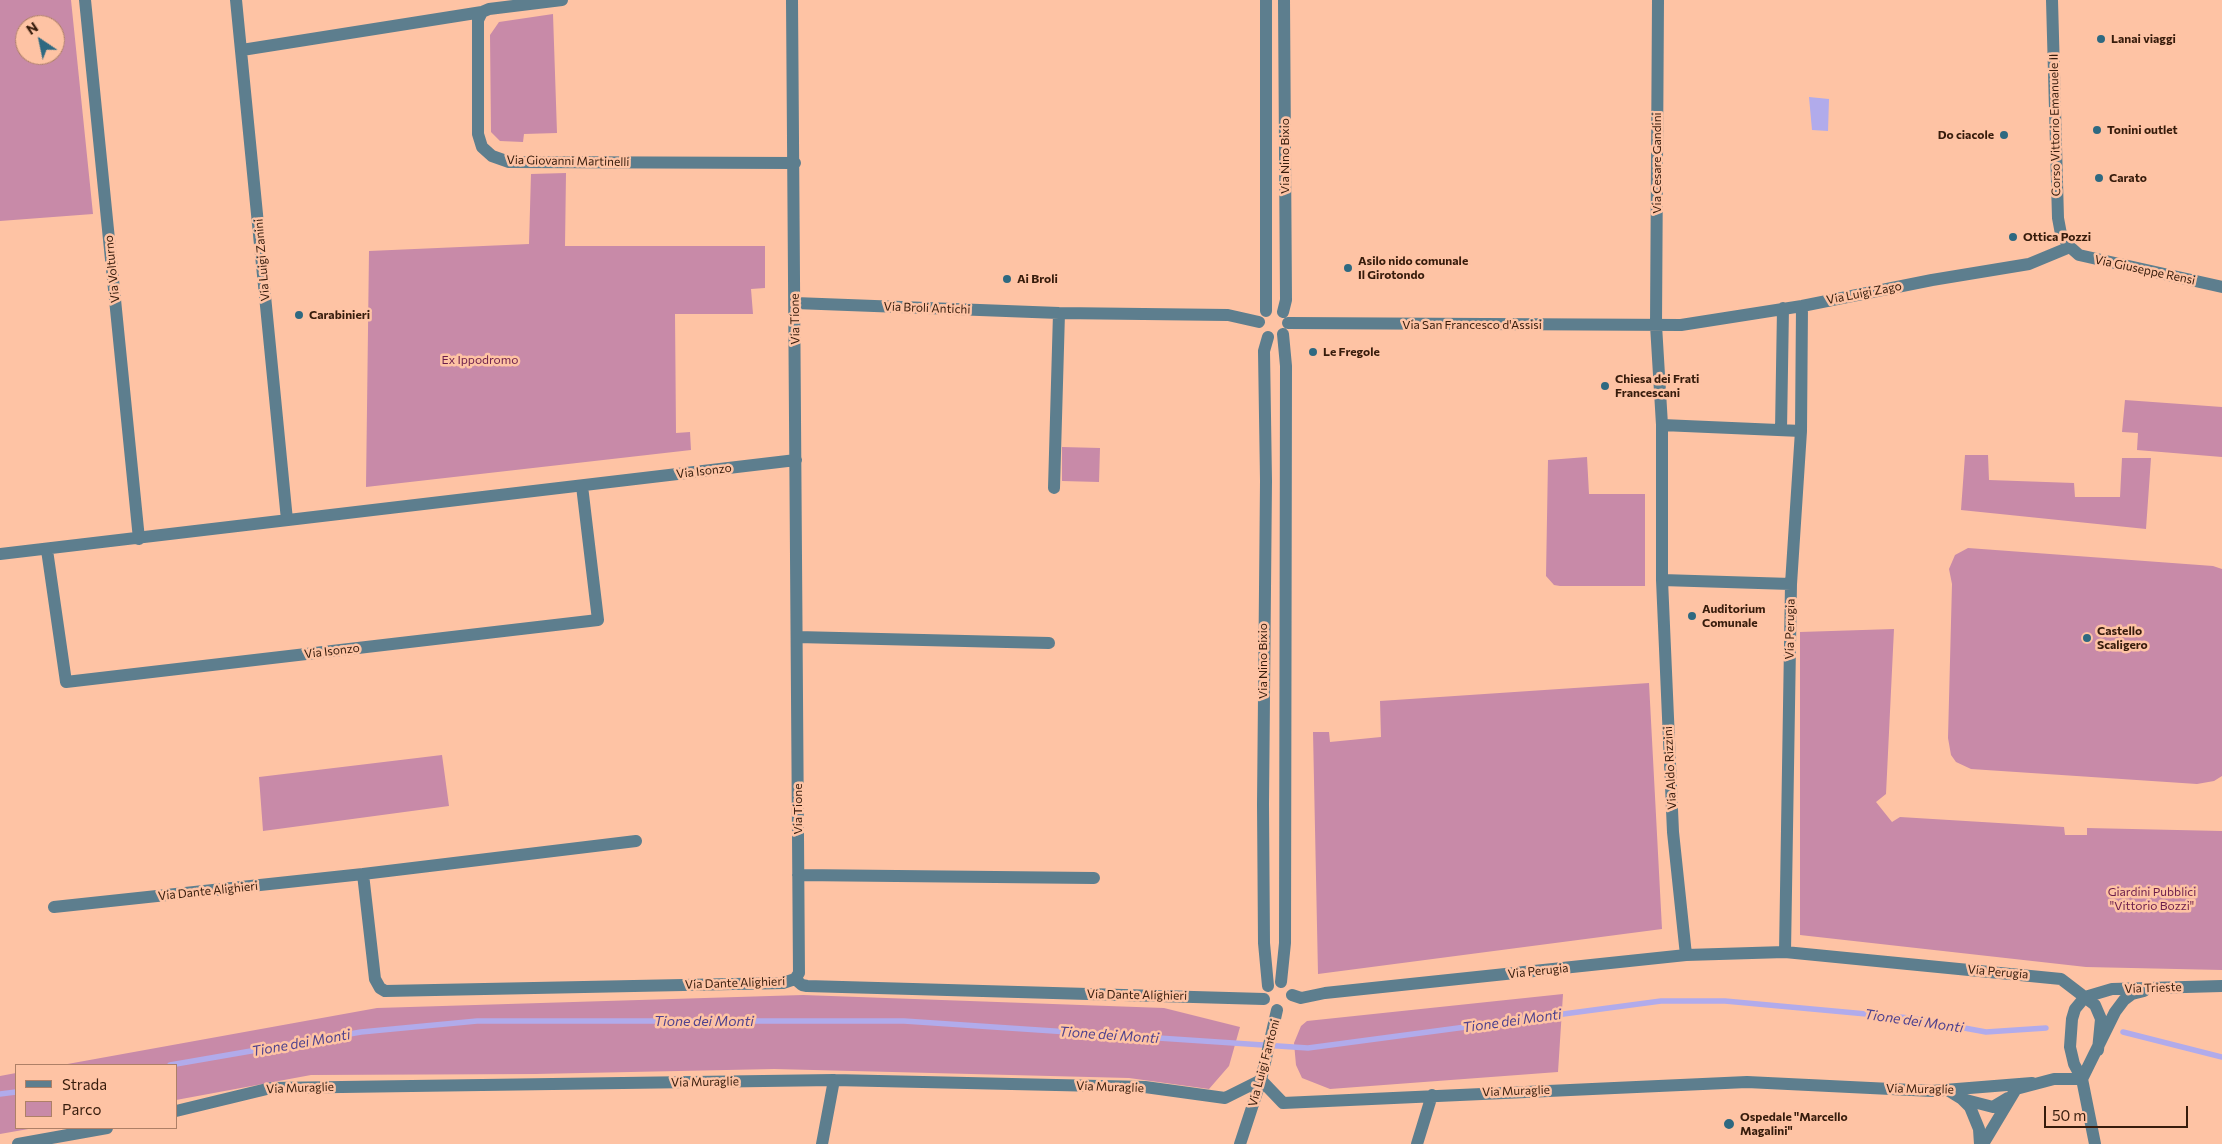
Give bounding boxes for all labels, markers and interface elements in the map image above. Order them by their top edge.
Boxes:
north arrow [15,15,65,65]
text: N [23,18,41,38]
place label: Lanai viaggi [2111,32,2176,46]
marker: Lanai viaggi [2095,33,2107,45]
street label: Corso Vittorio Emanuele II [2047,54,2063,196]
street label: Via Cesare Gandini [1650,112,1664,214]
street label: Via Nino Bixio [1278,118,1292,194]
place label: Tonini outlet [2107,123,2178,137]
marker: Tonini outlet [2091,124,2103,136]
place label: Do ciacole [1938,128,1994,142]
marker: Do ciacole [1998,129,2010,141]
street label: Via Giovanni Martinelli [506,153,630,169]
place label: Carato [2109,171,2147,185]
marker: Carato [2093,172,2105,184]
street label: Via Luigi Zanini [251,218,273,302]
place label: Ottica Pozzi [2023,230,2091,244]
marker: Ottica Pozzi [2007,231,2019,243]
street label: Via Volturno [101,234,123,304]
street label: Via Giuseppe Rensi [2093,252,2197,288]
place label: Asilo nido comunale Il Girotondo [1358,254,1468,282]
marker: Asilo nido comunale Il Girotondo [1342,262,1354,274]
place label: Ai Broli [1017,272,1058,286]
marker: Ai Broli [1001,273,1013,285]
street label: Via Luigi Zago [1825,279,1903,307]
street label: Via Tione [787,293,803,345]
street label: Via Broli Antichi [883,299,971,317]
place label: Carabinieri [309,308,370,322]
marker: Carabinieri [293,309,305,321]
street label: Via San Francesco d'Assisi [1402,318,1542,332]
place label: Le Fregole [1323,345,1380,359]
marker: Le Fregole [1307,346,1319,358]
park label: Ex Ippodromo [442,353,518,367]
place label: Chiesa dei Frati Francescani [1615,372,1699,400]
marker: Chiesa dei Frati Francescani [1599,380,1611,392]
street label: Via Isonzo [675,460,733,482]
street label: Via Perugia [1782,598,1798,660]
place label: Auditorium Comunale [1702,602,1766,630]
marker: Auditorium Comunale [1686,610,1698,622]
street label: Via Nino Bixio [1256,623,1270,699]
place label: Castello Scaligero [2097,624,2148,652]
marker: Castello Scaligero [2081,632,2093,644]
street label: Via Isonzo [303,640,361,662]
street label: Via Aldo Rizzini [1661,726,1679,810]
street label: Via Tione [791,783,805,835]
street label: Via Dante Alighieri [157,879,259,903]
park label: Giardini Pubblici "Vittorio Bozzi" [2108,885,2196,913]
street label: Via Perugia [1507,961,1569,981]
street label: Via Perugia [1967,962,2029,982]
street label: Via Dante Alighieri [685,974,785,992]
street label: Via Trieste [2124,980,2182,996]
street label: Via Dante Alighieri [1087,987,1187,1003]
water label: Tione dei Monti [1461,1006,1563,1036]
water label: Tione dei Monti [1863,1006,1965,1036]
water label: Tione dei Monti [654,1013,754,1029]
street label: Via Luigi Fantoni [1245,1018,1283,1108]
water label: Tione dei Monti [1059,1023,1159,1047]
water label: Tione dei Monti [250,1026,352,1060]
legend [15,1064,178,1129]
street label: Via Muraglie [671,1074,739,1090]
text: Strada [62,1075,107,1093]
street label: Via Muraglie [1076,1079,1144,1095]
street label: Via Muraglie [266,1080,334,1096]
street label: Via Muraglie [1886,1081,1954,1097]
street label: Via Muraglie [1482,1083,1550,1099]
scale bar [2047,1096,2191,1128]
text: Parco [62,1100,101,1118]
text: 50 m [2052,1106,2086,1124]
place label: Ospedale "Marcello Magalini" [1740,1110,1848,1138]
marker: Ospedale "Marcello Magalini" [1722,1117,1736,1131]

